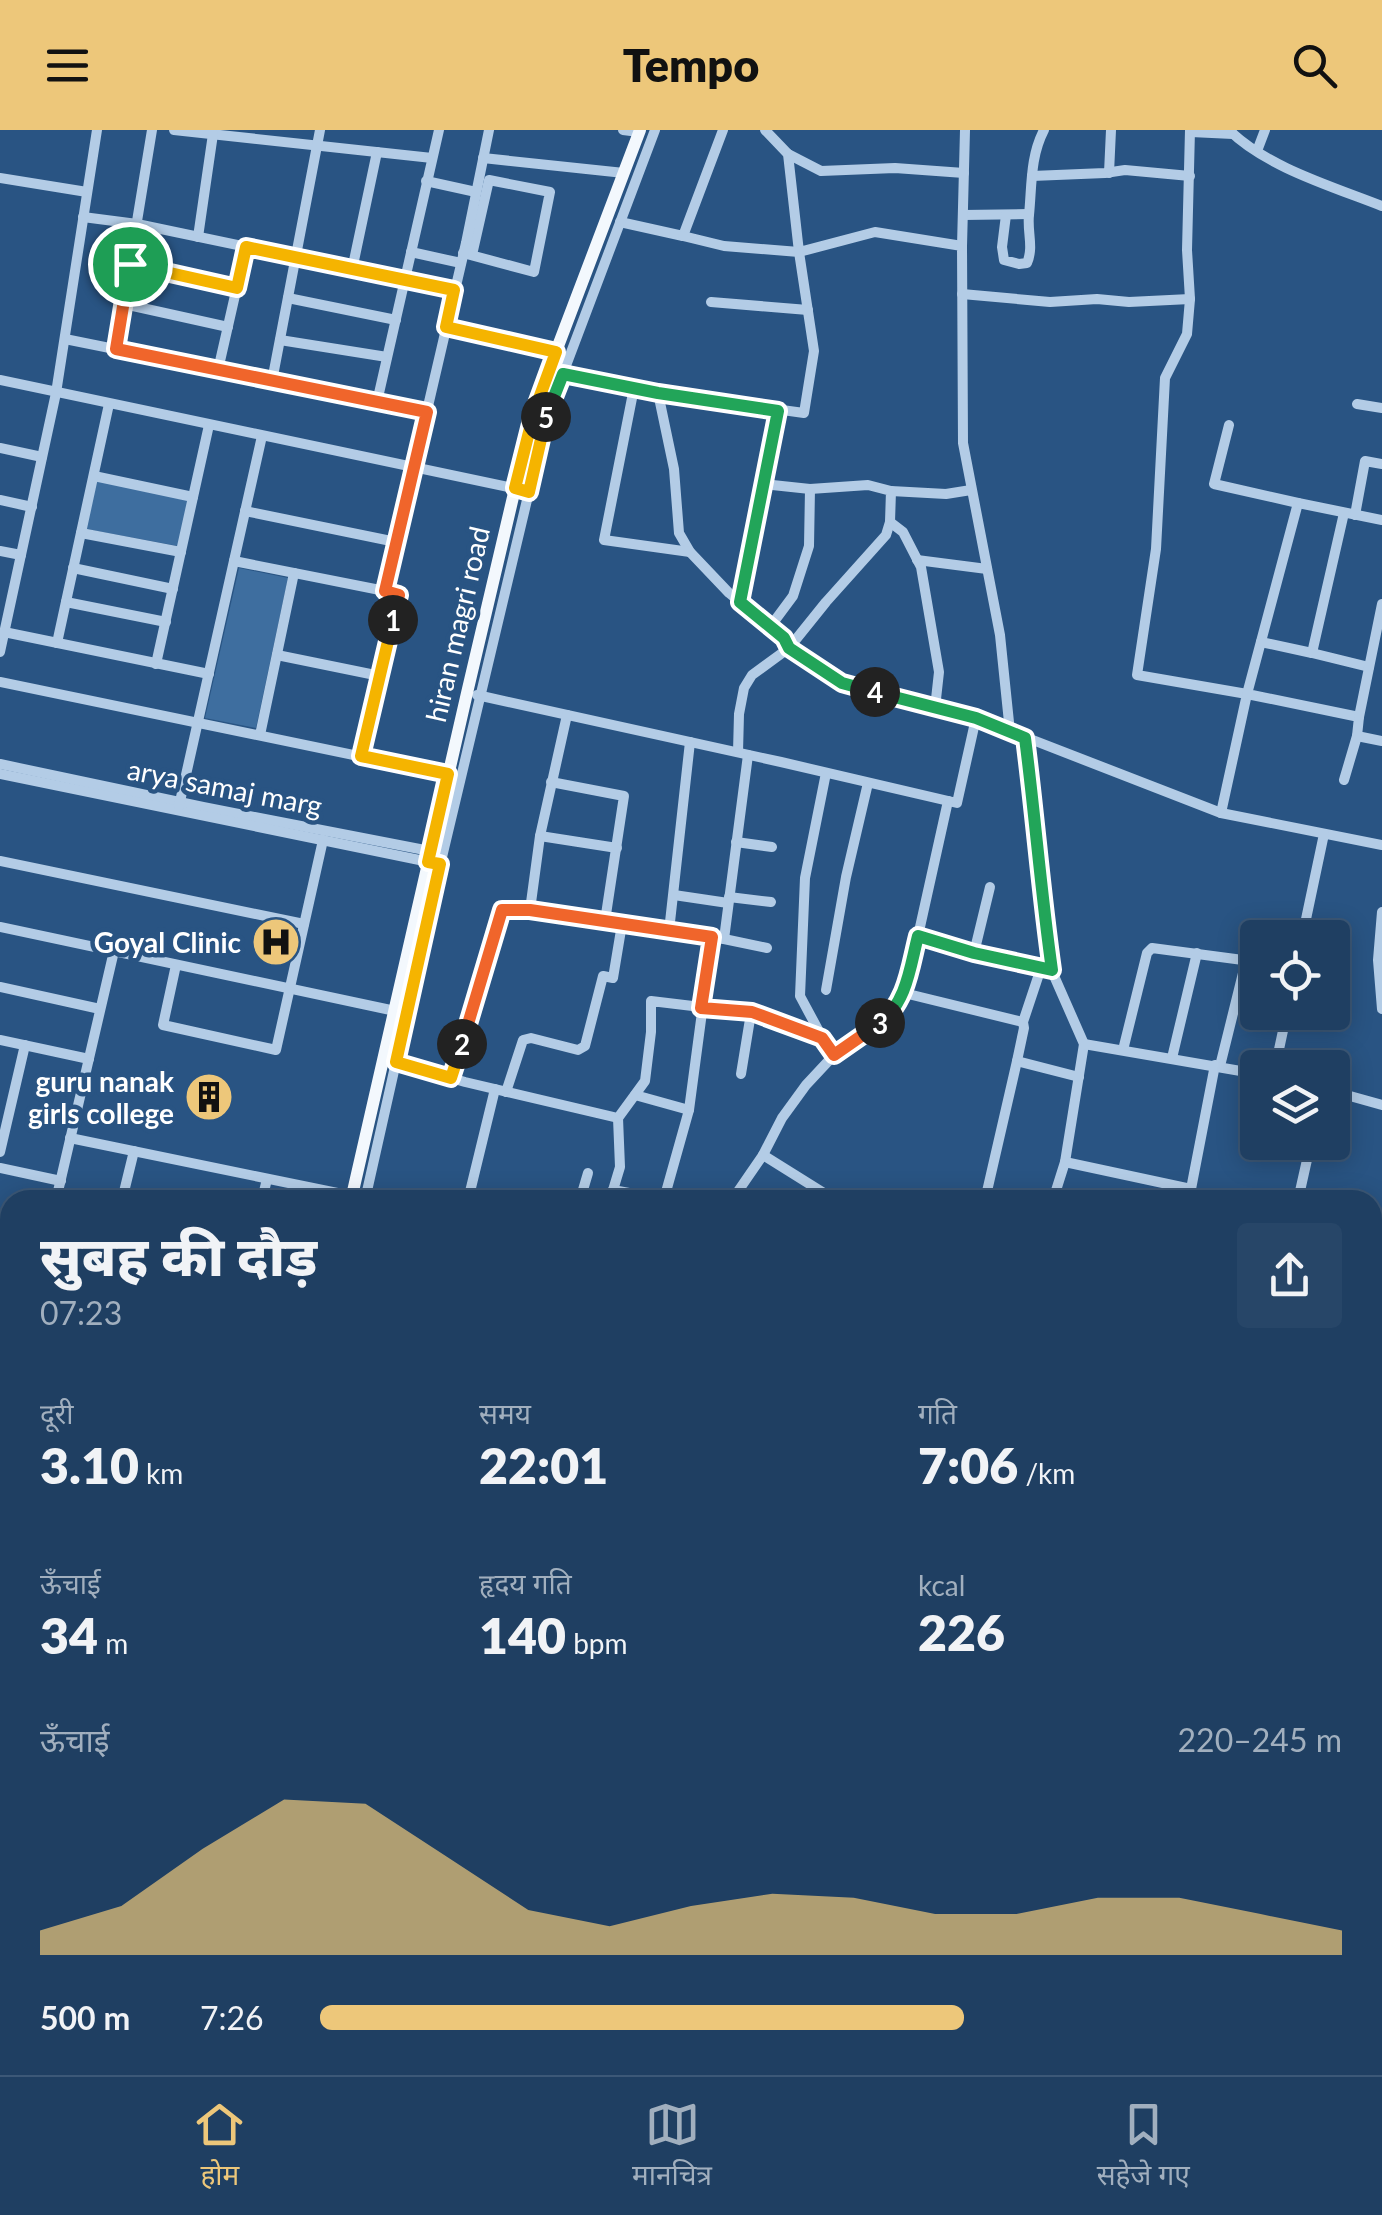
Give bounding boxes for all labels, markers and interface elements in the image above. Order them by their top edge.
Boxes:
icon: menu [40,38,95,93]
text: Tempo [623,38,759,92]
icon: search [1287,38,1342,93]
pin [88,222,173,307]
icon: arrive [103,237,158,292]
pin: 5 [521,392,571,442]
text: 5 [538,400,554,434]
street label: hiran magri road [418,523,496,725]
pin: 1 [368,595,418,645]
text: 1 [385,603,401,637]
pin: 4 [850,667,900,717]
text: 4 [867,675,883,709]
street label: arya samaj marg [125,751,325,823]
hospital icon: Goyal Clinic [250,916,302,968]
map controls [1240,920,1350,1160]
button: locate [1240,920,1350,1030]
place label: Goyal Clinic [94,925,242,959]
pin: 3 [855,998,905,1048]
text: 3 [872,1006,888,1040]
pin: 2 [437,1019,487,1069]
text: 2 [454,1027,470,1061]
button: layers [1240,1050,1350,1160]
place label: guru nanak girls college [28,1064,174,1130]
building icon: guru nanak girls college [183,1071,235,1123]
text: सुबह की दौड़ [40,1222,317,1288]
button: share [1237,1223,1342,1328]
text: 07:23 [40,1293,122,1332]
text: दूरी [40,1396,74,1430]
text: समय [479,1396,531,1430]
text: गति [918,1396,957,1430]
text: 3.10 [40,1435,139,1495]
text: 22:01 [479,1435,608,1495]
text: 7:06 [918,1435,1018,1495]
text: km [139,1456,183,1490]
text: /km [1018,1456,1075,1490]
text: ऊँचाई [40,1566,101,1600]
text: हृदय गति [479,1566,572,1600]
text: kcal [918,1568,965,1602]
text: 226 [918,1602,1005,1662]
text: 34 [40,1605,98,1665]
text: 140 [479,1605,566,1665]
text: m [98,1626,128,1660]
text: bpm [566,1626,628,1660]
text: ऊँचाई [40,1720,109,1759]
text: 220–245 m [1178,1720,1342,1759]
text: 500 m [40,1998,130,2037]
text: 7:26 [200,1998,264,2037]
tab: होम [192,2097,247,2196]
tab: मानचित्र [632,2097,712,2196]
tab: सहेजे गए [1097,2097,1190,2196]

